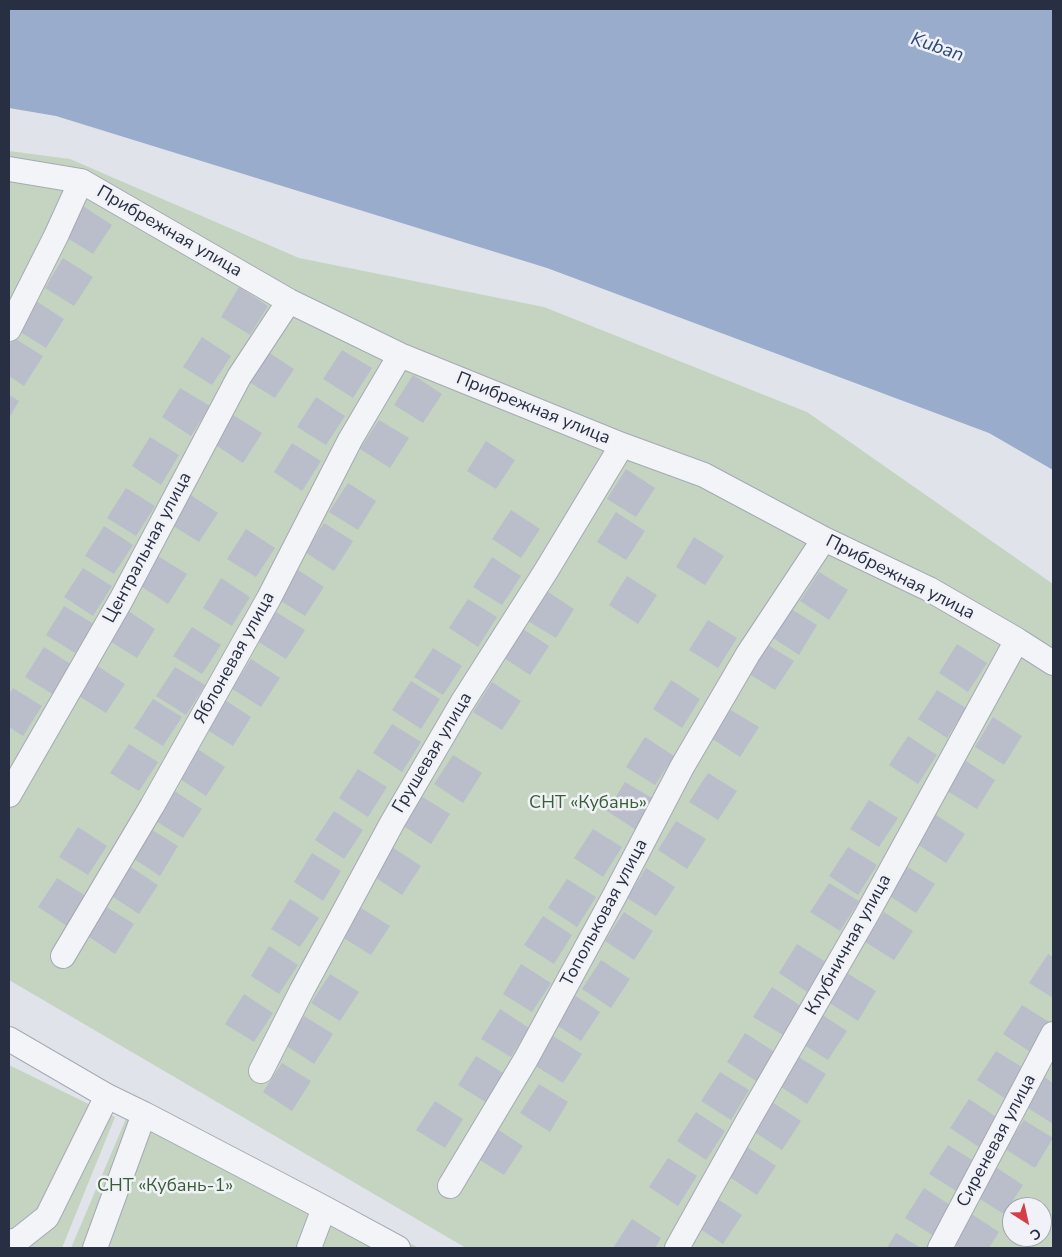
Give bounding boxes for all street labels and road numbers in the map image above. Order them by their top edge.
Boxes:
street label: Прибрежная улица [92,182,246,282]
street label: Прибрежная улица [453,368,613,450]
street label: Центральная улица [99,469,197,627]
street label: Прибрежная улица [822,531,978,625]
street label: Яблоневая улица [190,588,280,728]
street label: Грушевая улица [389,689,477,817]
street label: Топольковая улица [557,836,653,990]
street label: Клубничная улица [801,871,897,1019]
street label: Сиреневая улица [953,1071,1041,1211]

